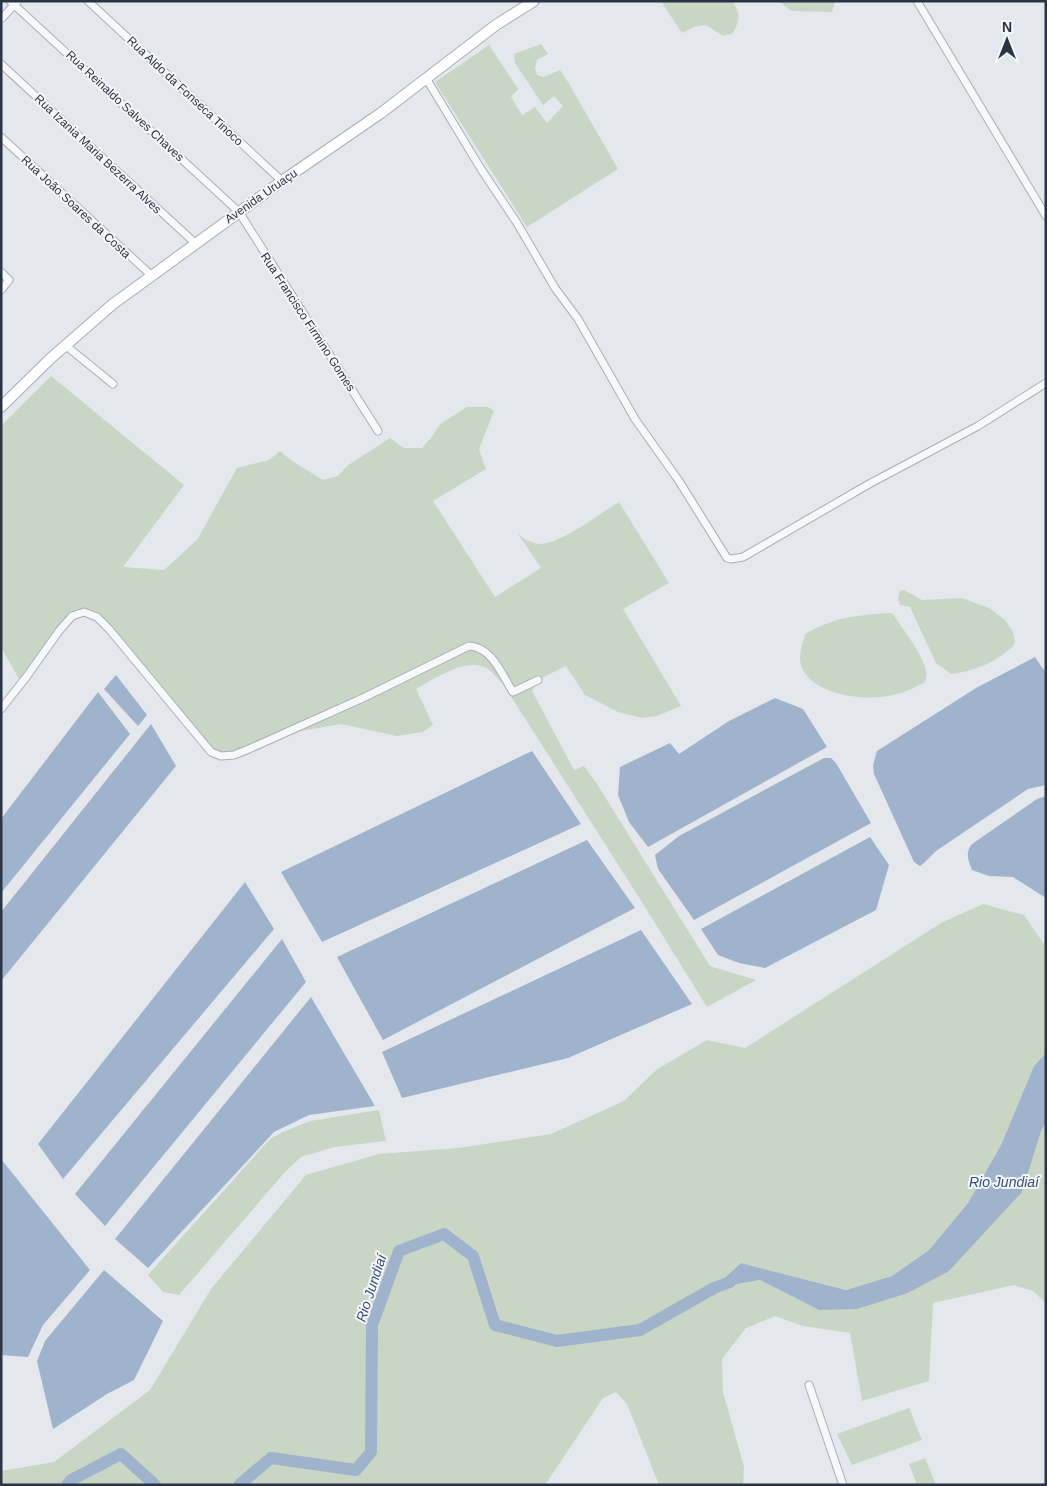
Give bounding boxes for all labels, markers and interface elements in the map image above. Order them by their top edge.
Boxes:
north arrow [982,15,1032,65]
text: N [1002,19,1012,35]
street label: Rua Aldo da Fonseca Tinoco [124,34,246,149]
street label: Rua Reinaldo Salves Chaves [63,48,187,164]
street label: Rua Izania Maria Bezerra Alves [32,92,164,216]
street label: Rua João Soares da Costa [19,153,134,261]
street label: Avenida Uruaçu [222,166,300,226]
street label: Rua Francisco Firmino Gomes [258,250,358,394]
water label: Rio Jundiaí [969,1174,1041,1190]
water label: Rio Jundiaí [353,1250,390,1324]

